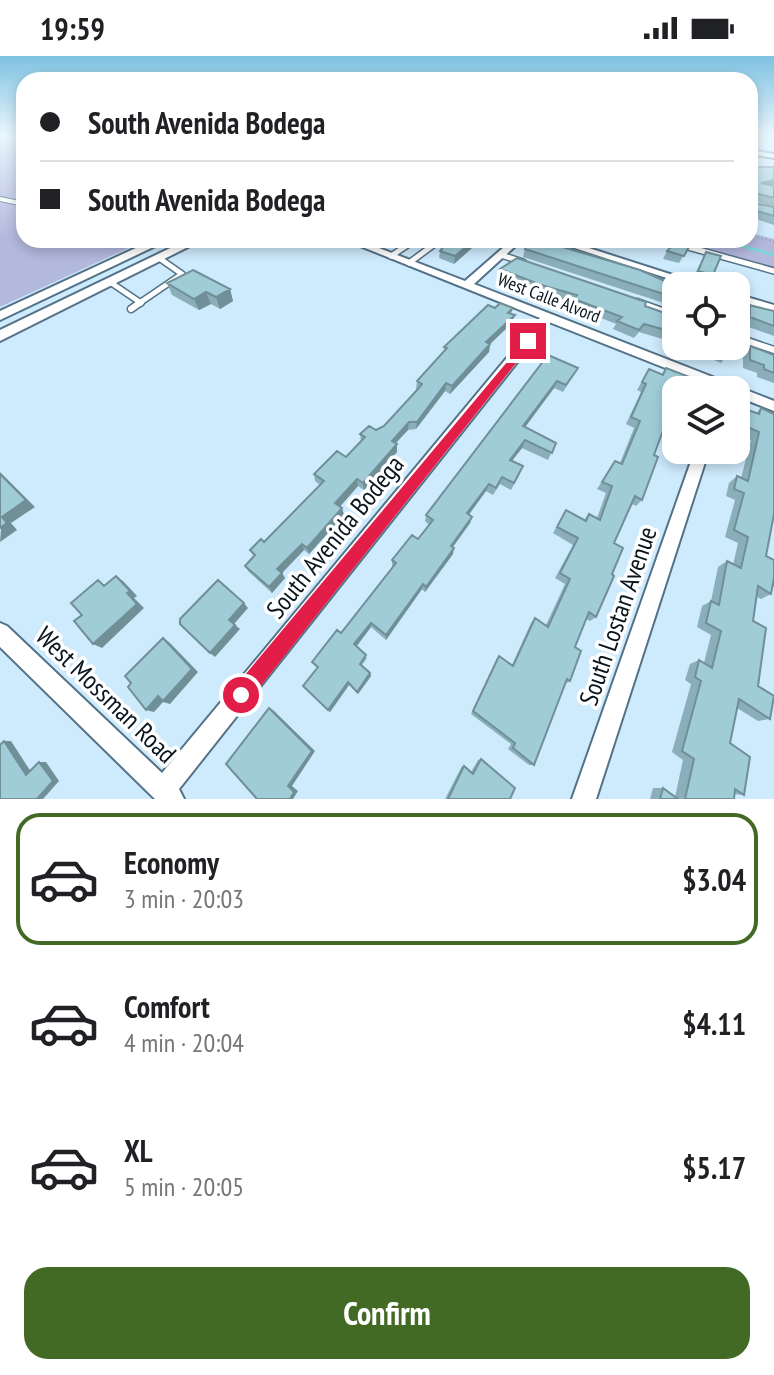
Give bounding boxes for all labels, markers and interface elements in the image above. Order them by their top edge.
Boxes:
text: 19:59 [40,9,105,48]
text: South Avenida Bodega [88,103,325,142]
text: South Avenida Bodega [88,180,325,219]
street label: West Calle Alvord [495,267,604,328]
map controls [662,272,750,464]
button: locate [662,272,750,360]
route end [510,323,546,359]
button: layers [662,376,750,464]
street label: South Avenida Bodega [259,448,411,625]
street label: South Lostan Avenue [571,522,664,710]
street label: West Mossman Road [29,619,184,770]
route start [223,677,259,713]
icon: car [28,843,100,915]
text: Economy [124,843,219,882]
text: $3.04 [682,860,746,899]
text: 3 min · 20:03 [124,882,244,915]
icon: car [28,987,100,1059]
text: Comfort [124,987,210,1026]
text: $4.11 [682,1004,746,1043]
text: 4 min · 20:04 [124,1026,244,1059]
icon: car [28,1131,100,1203]
text: XL [124,1131,153,1170]
text: $5.17 [682,1148,746,1187]
text: 5 min · 20:05 [124,1170,244,1203]
button: Confirm [24,1267,750,1359]

